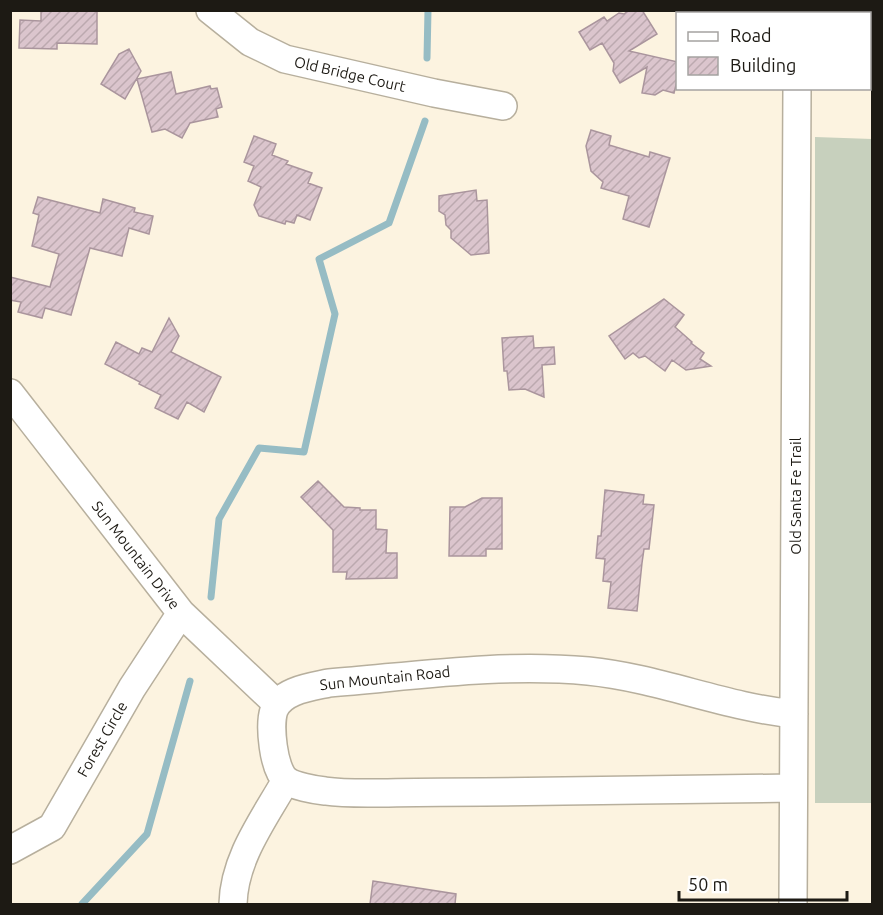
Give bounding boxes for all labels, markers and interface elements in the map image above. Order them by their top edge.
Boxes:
legend [676,12,871,90]
text: Road [730,25,772,45]
street label: Old Bridge Court [293,53,407,95]
text: Building [730,55,796,75]
street label: Old Santa Fe Trail [787,437,804,555]
street label: Sun Mountain Drive [89,498,183,612]
street label: Sun Mountain Road [319,663,451,693]
street label: Forest Circle [74,698,130,780]
scale bar [679,864,847,902]
text: 50 m [688,874,728,894]

